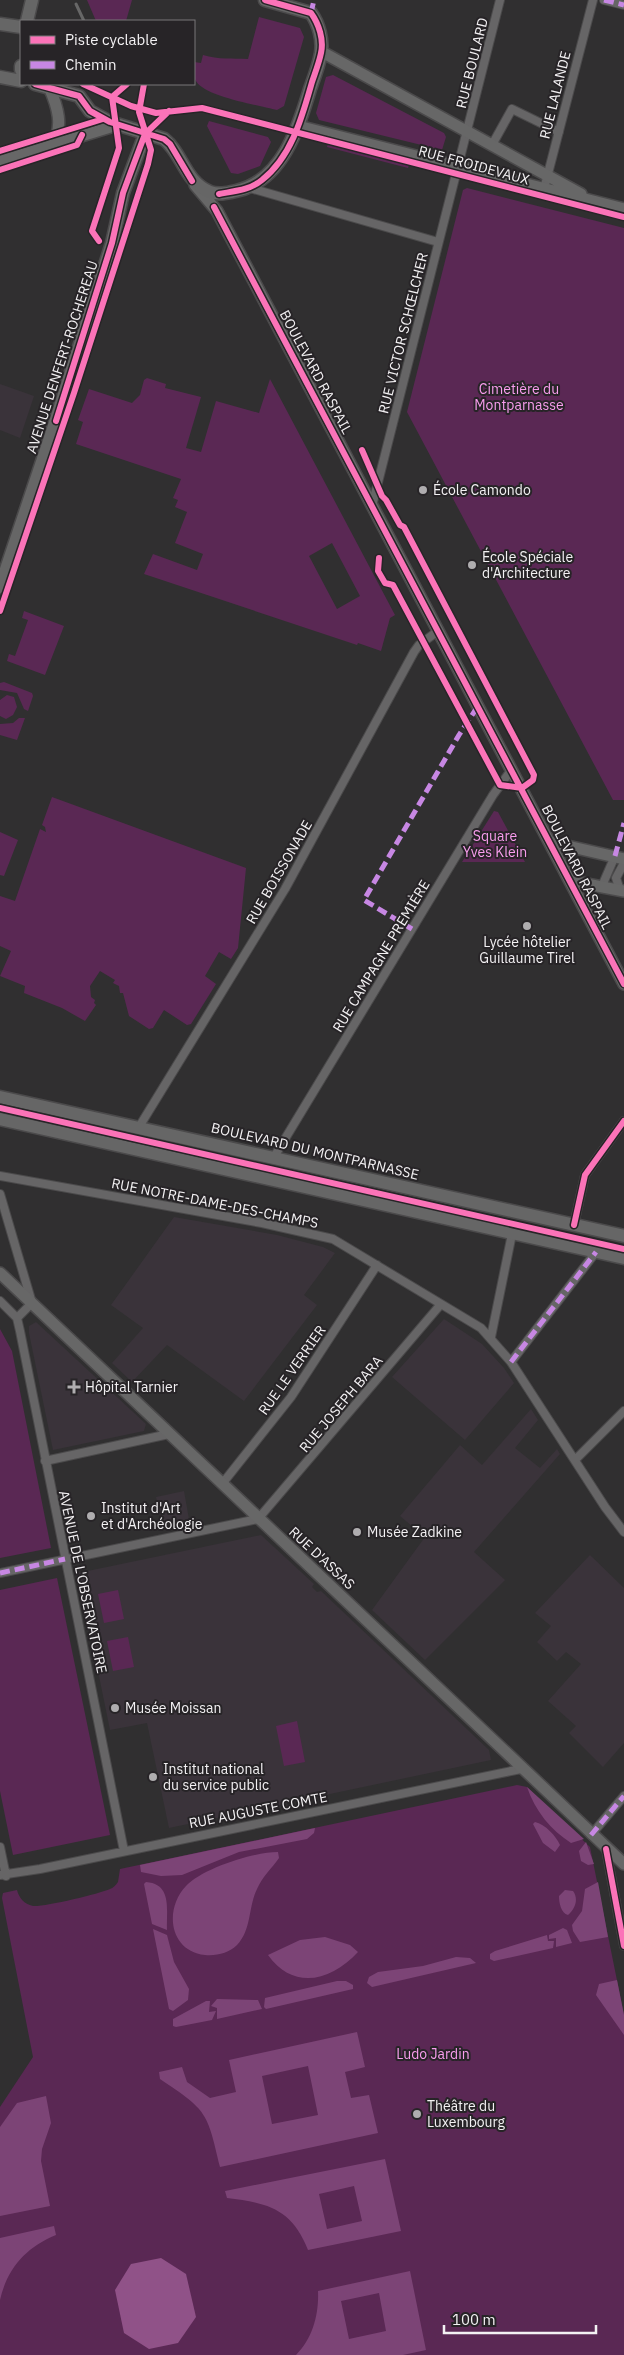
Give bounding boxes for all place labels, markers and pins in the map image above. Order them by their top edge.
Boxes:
place label: École Camondo [433,480,531,499]
marker: École Camondo [417,484,429,496]
place label: École Spéciale d'Architecture [482,547,573,582]
marker: École Spéciale d'Architecture [466,559,478,571]
marker: Lycée hôtelier Guillaume Tirel [521,920,533,932]
place label: Lycée hôtelier Guillaume Tirel [479,933,575,967]
place label: Hôpital Tarnier [85,1378,178,1396]
marker: Hôpital Tarnier [67,1380,81,1394]
place label: Institut d'Art et d'Archéologie [101,1499,203,1533]
marker: Institut d'Art et d'Archéologie [85,1510,97,1522]
place label: Musée Zadkine [367,1523,462,1541]
marker: Musée Zadkine [351,1526,363,1538]
place label: Musée Moissan [125,1699,222,1717]
marker: Musée Moissan [109,1702,121,1714]
place label: Institut national du service public [163,1760,269,1794]
marker: Institut national du service public [147,1771,159,1783]
place label: Théâtre du Luxembourg [427,2097,505,2131]
marker: Théâtre du Luxembourg [411,2108,423,2120]

